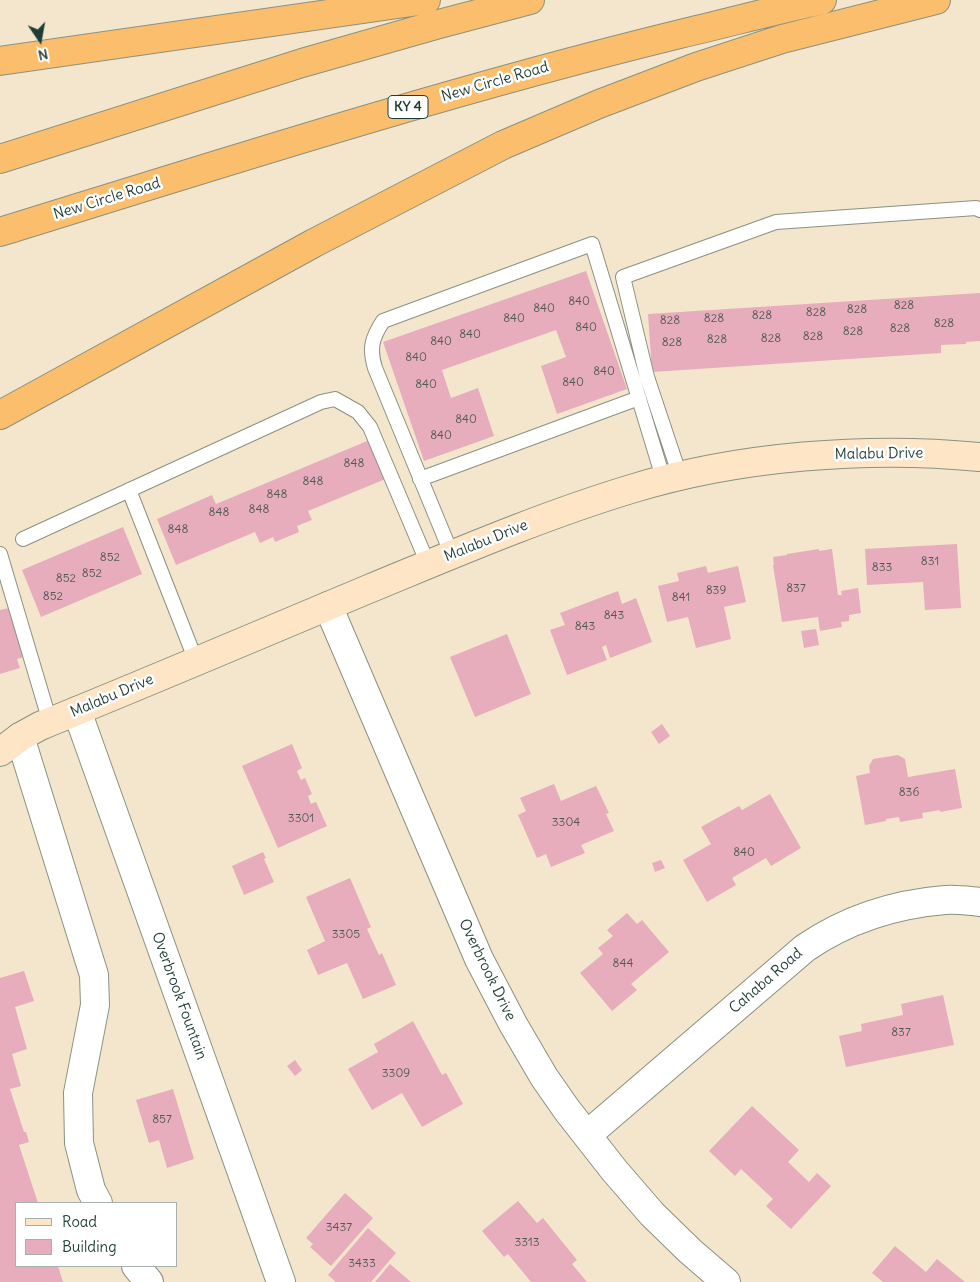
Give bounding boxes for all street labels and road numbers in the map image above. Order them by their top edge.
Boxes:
street label: New Circle Road [439,58,551,106]
road number: KY 4 [388,95,428,118]
street label: New Circle Road [51,174,163,224]
street label: Malabu Drive [835,444,923,464]
street label: Malabu Drive [442,516,530,566]
street label: Malabu Drive [68,670,156,722]
street label: Overbrook Drive [455,916,519,1024]
street label: Overbrook Fountain [148,930,210,1062]
street label: Cahaba Road [726,944,806,1018]

